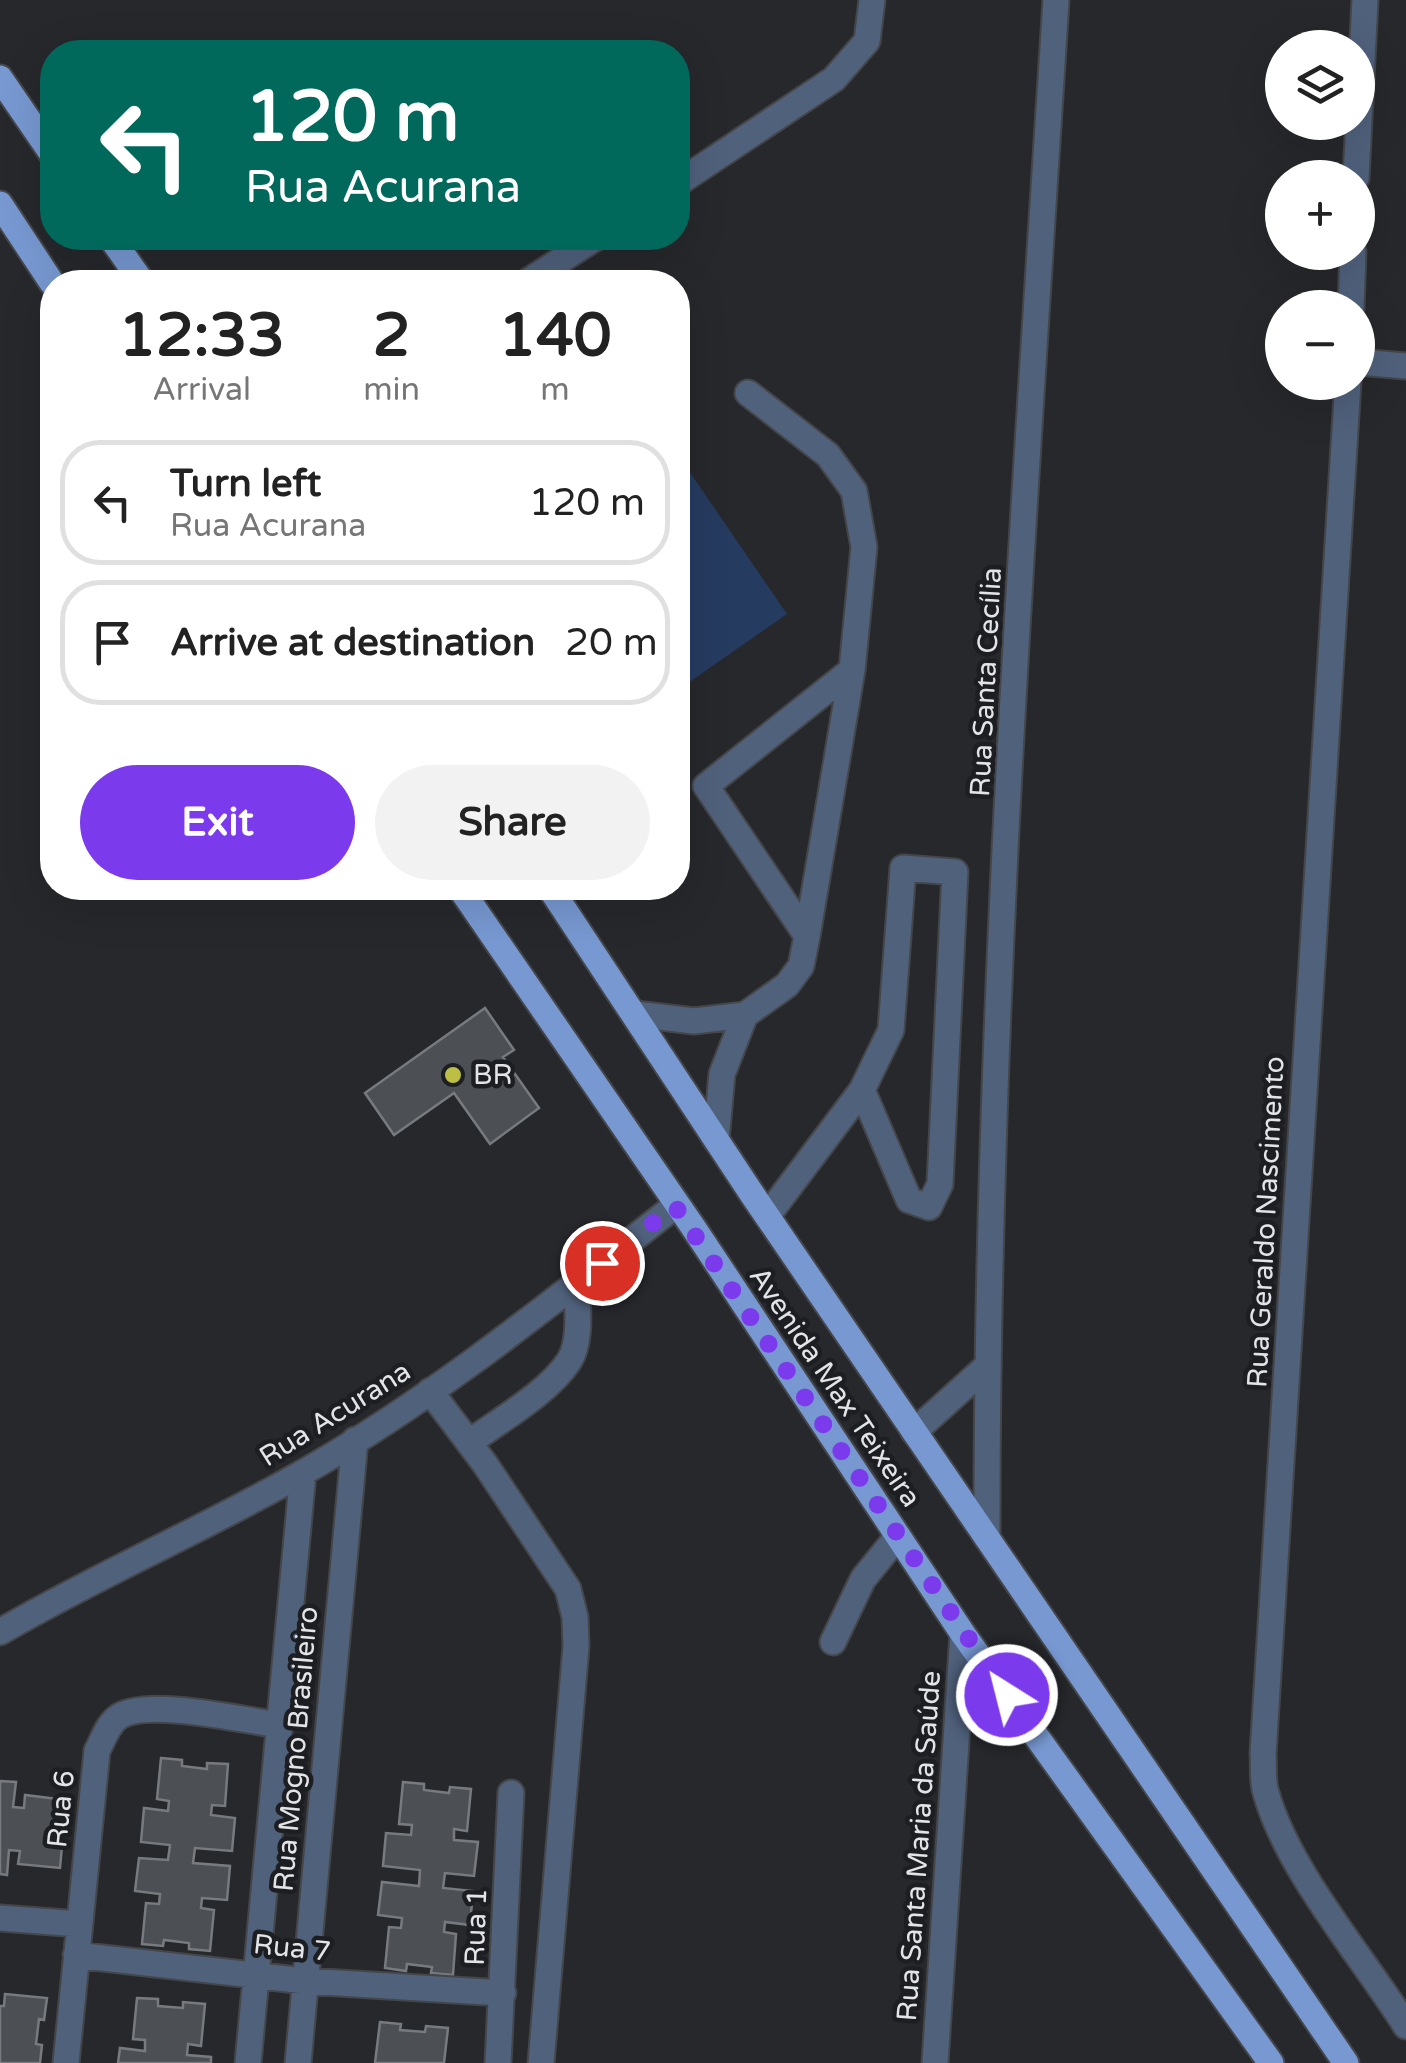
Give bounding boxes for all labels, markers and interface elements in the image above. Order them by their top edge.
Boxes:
map controls [1265,30,1375,400]
button: layers [1265,30,1375,140]
text: 120 m [245,76,459,160]
icon: left [80,80,210,210]
button: + [1265,160,1375,270]
text: Rua Acurana [245,161,521,215]
button: − [1265,290,1375,400]
text: 12:33 [118,300,285,372]
text: 2 [373,300,410,372]
text: 140 [498,300,612,372]
text: Arrival [152,371,251,409]
text: min [363,371,420,409]
text: m [540,371,570,409]
text: Turn left [170,461,321,507]
icon: left [85,475,140,530]
text: 120 m [529,480,645,526]
text: Rua Acurana [170,507,366,545]
street label: Rua Santa Cecília [963,566,1009,798]
icon: arrive [85,615,140,670]
text: Arrive at destination [170,620,535,666]
text: 20 m [565,620,658,666]
button: Exit [80,765,355,880]
button: Share [375,765,650,880]
street label: Rua Geraldo Nascimento [1240,1055,1292,1389]
place label: BR [473,1058,512,1092]
marker: BR [442,1064,464,1086]
pin [560,1221,645,1306]
icon: arrive [575,1236,630,1291]
street label: Avenida Max Teixeira [742,1260,928,1514]
street label: Rua Acurana [253,1354,417,1474]
street label: Rua Mogno Brasileiro [267,1605,325,1893]
position arrow [955,1643,1059,1747]
street label: Rua Santa Maria da Saúde [890,1670,948,2022]
street label: Rua 6 [40,1769,82,1849]
street label: Rua 1 [458,1888,494,1966]
street label: Rua 7 [252,1927,332,1969]

